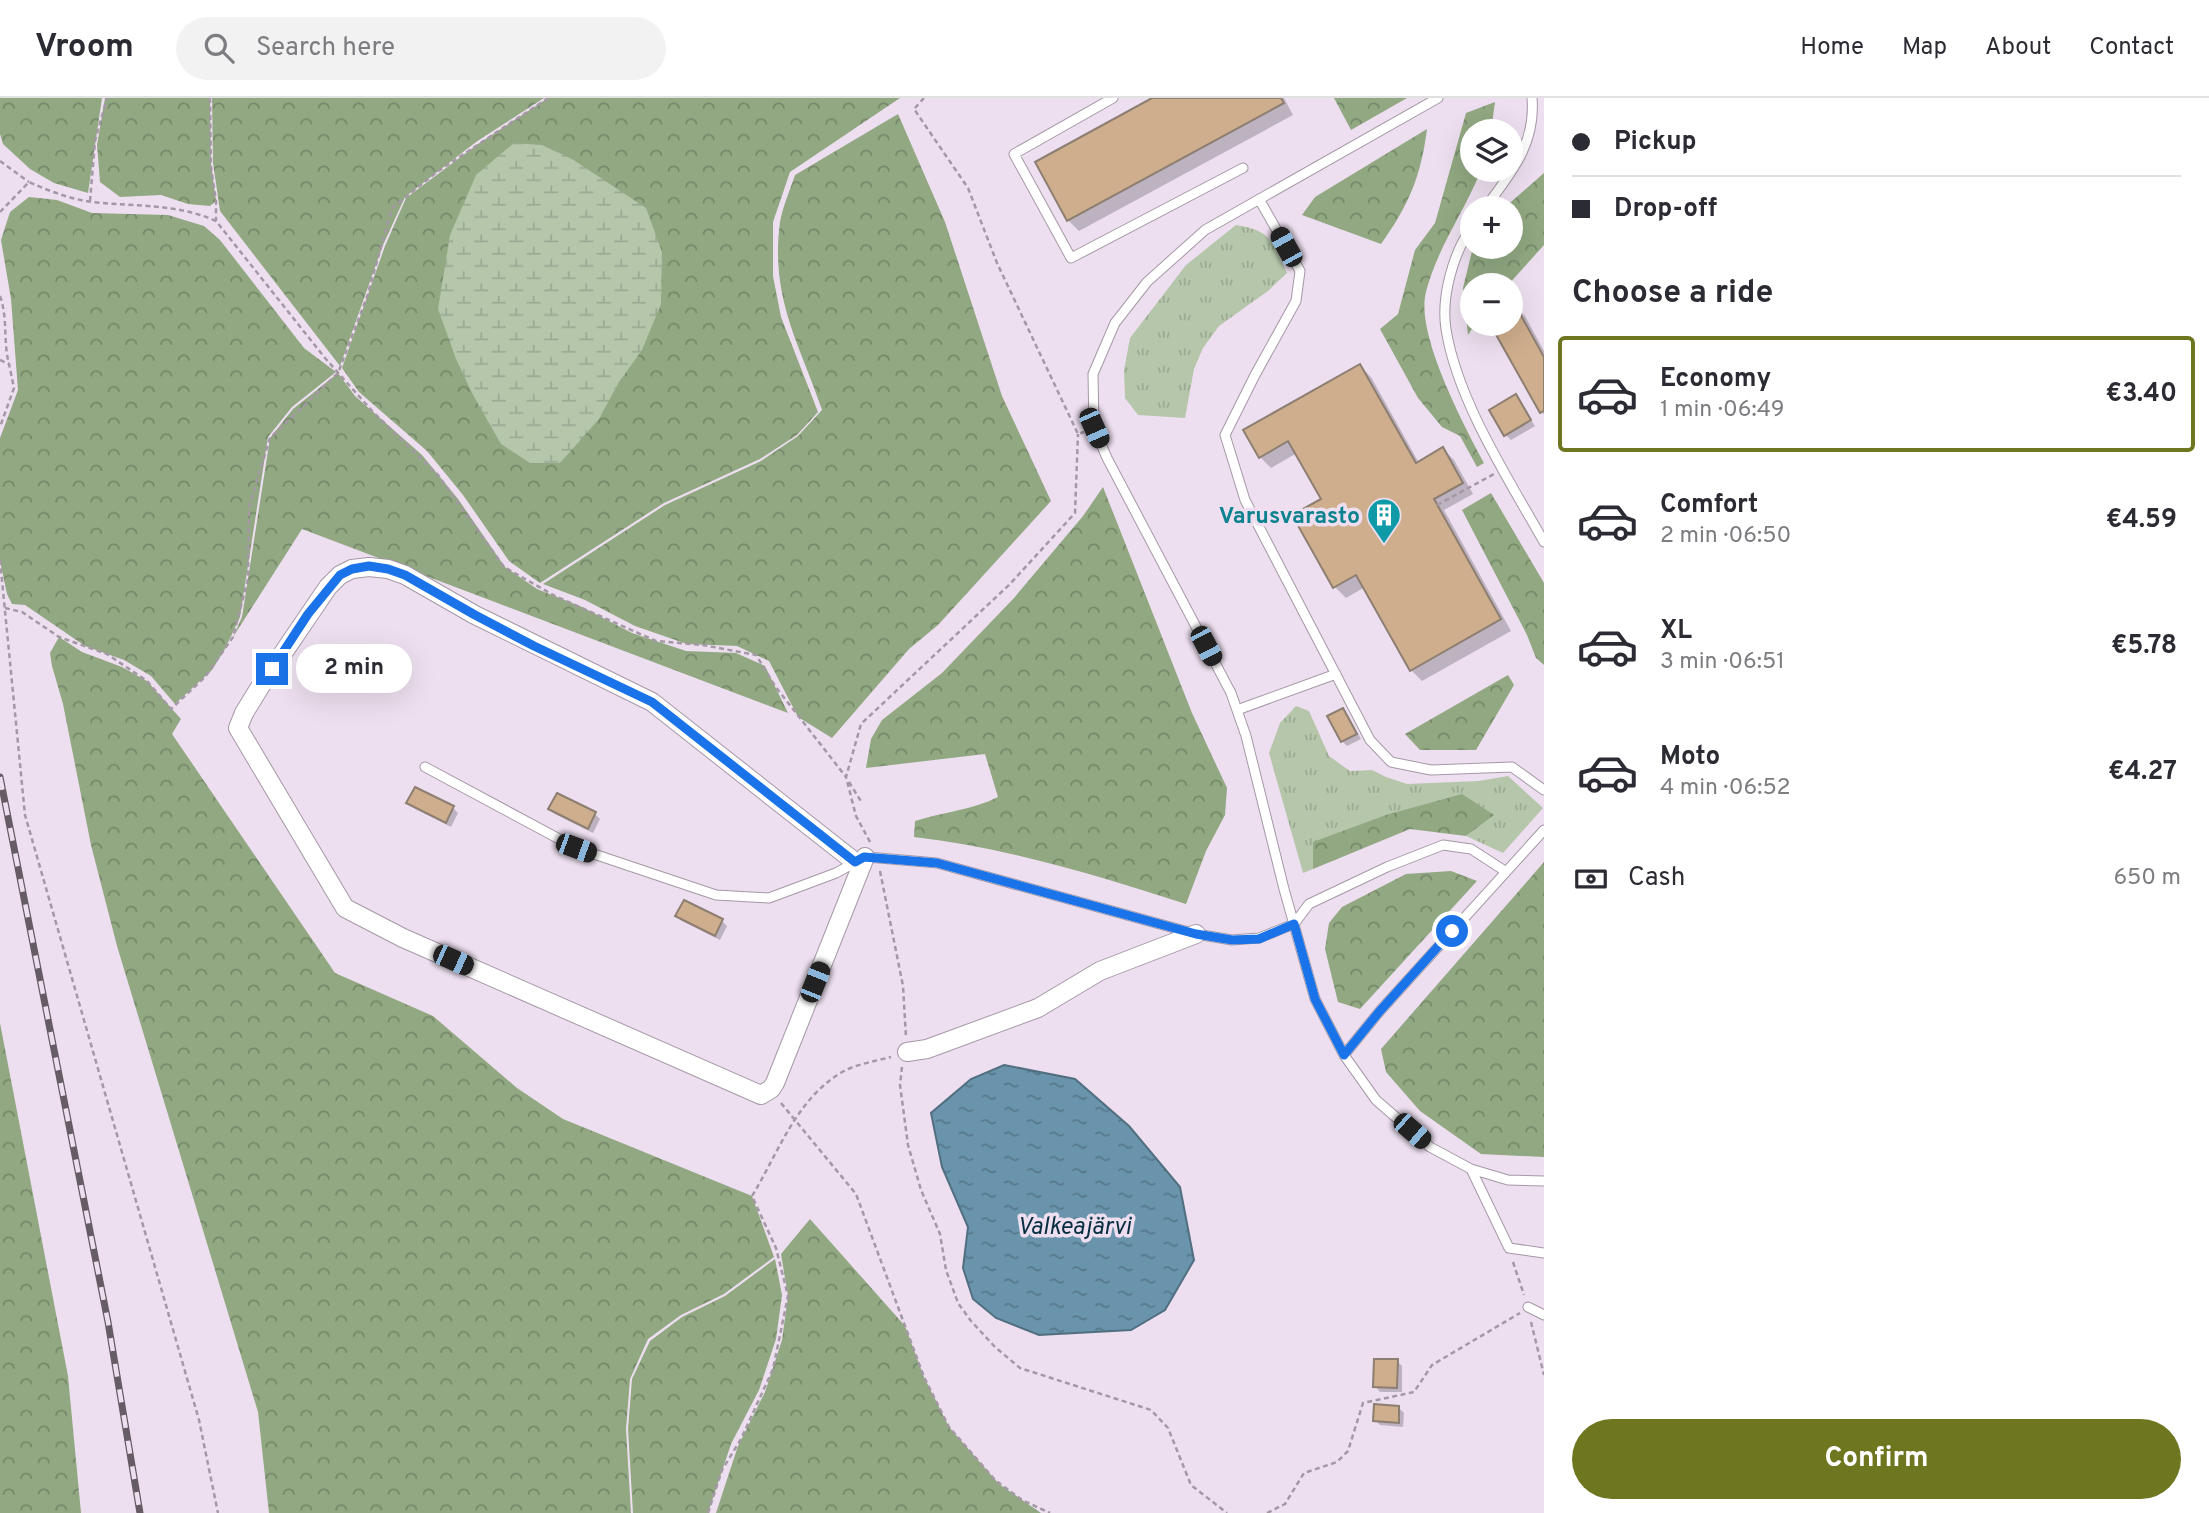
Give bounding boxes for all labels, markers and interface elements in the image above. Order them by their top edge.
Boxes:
search box [176,17,666,80]
text: Vroom [35,27,134,69]
icon: search [200,29,238,67]
text: Search here [256,32,395,65]
text: Home [1800,33,1864,63]
text: Map [1902,33,1947,63]
text: About [1985,33,2051,63]
text: Contact [2089,33,2174,63]
map controls [1460,119,1523,336]
button: layers [1460,119,1523,182]
text: Pickup [1614,126,1697,159]
text: Drop-off [1614,193,1717,226]
button: + [1460,196,1523,259]
car [1267,224,1306,270]
button: − [1460,273,1523,336]
text: Choose a ride [1572,274,1773,314]
icon: car [1576,363,1639,426]
text: Economy [1660,363,1771,396]
text: €3.40 [2105,378,2177,411]
text: 1 min · 06:49 [1660,396,1784,425]
car [1076,405,1113,451]
icon: car [1576,489,1639,552]
text: Comfort [1660,489,1758,522]
building icon: Varusvarasto [1365,496,1403,545]
place label: Varusvarasto [1219,503,1360,532]
text: €4.59 [2106,504,2177,537]
text: 2 min · 06:50 [1660,522,1791,551]
icon: car [1576,615,1639,678]
text: XL [1660,615,1692,648]
car [1187,623,1226,669]
text: €5.78 [2111,630,2177,663]
callout: 2 min [296,644,412,694]
text: 3 min · 06:51 [1660,648,1785,677]
route end [256,653,288,685]
text: 2 min [324,654,384,683]
icon: car [1576,741,1639,804]
text: Moto [1660,741,1720,774]
text: €4.27 [2108,756,2177,789]
text: 4 min · 06:52 [1660,774,1791,803]
car [553,831,600,865]
icon: cash [1572,860,1610,898]
text: Cash [1628,862,1685,895]
text: 650 m [2113,864,2181,893]
route start [1436,915,1468,947]
car [430,942,477,978]
car [798,959,833,1005]
car [1390,1109,1435,1153]
water label: Valkeajärvi [1017,1213,1132,1243]
button: Confirm [1572,1419,2181,1499]

